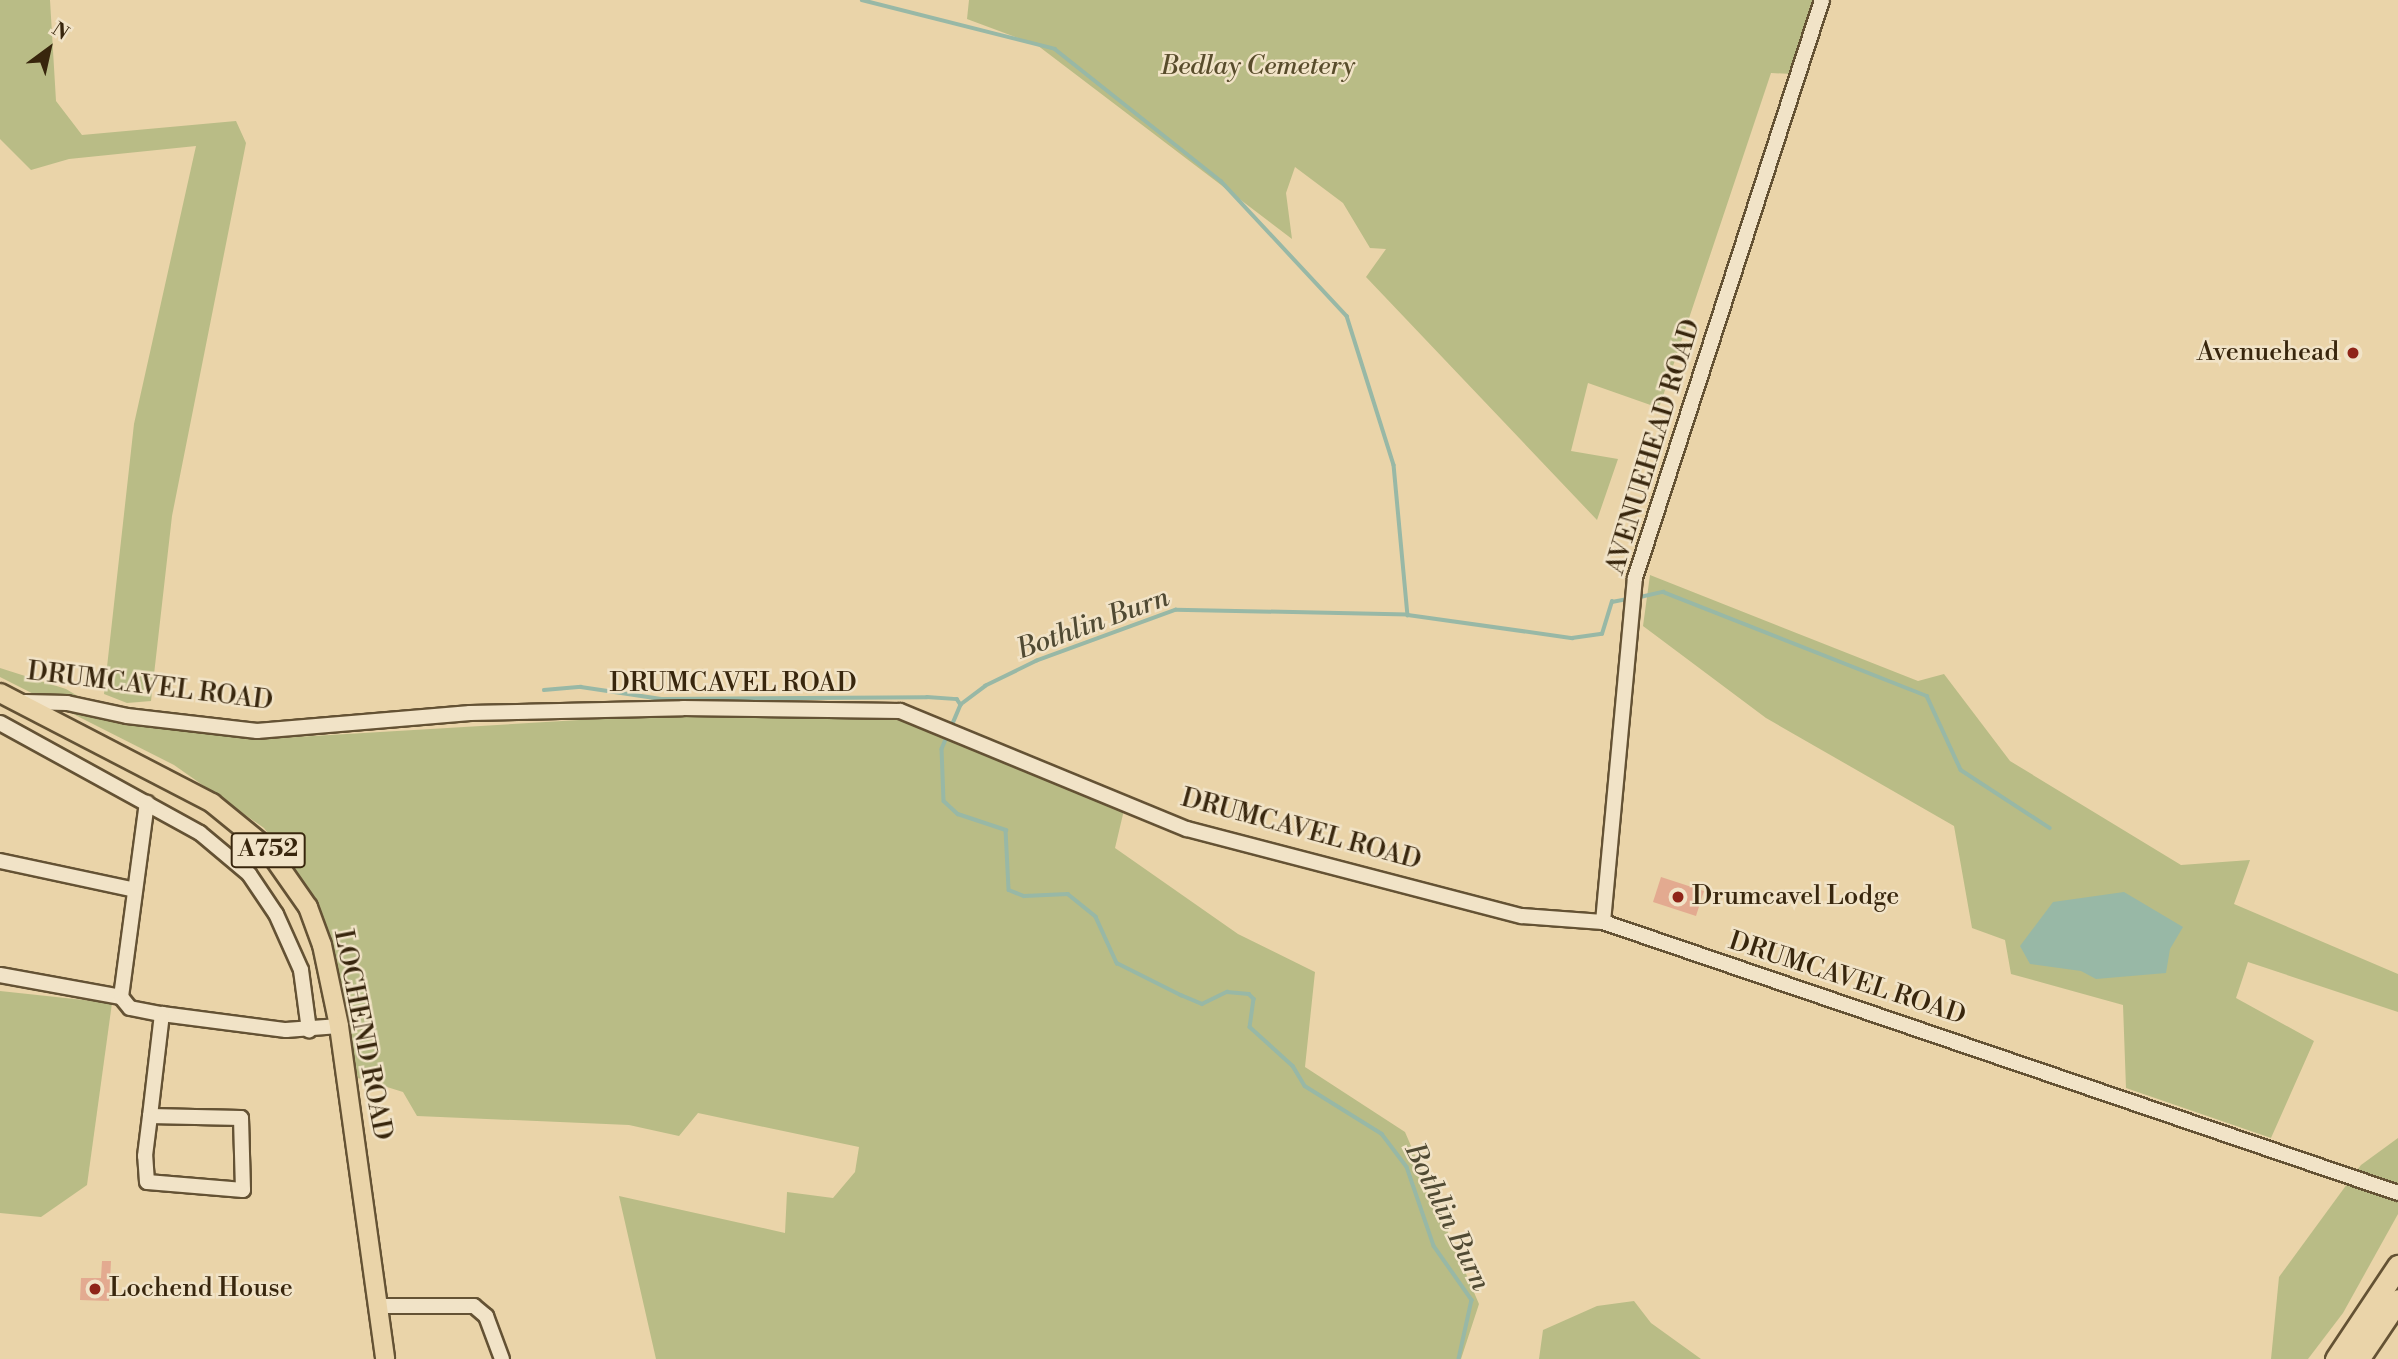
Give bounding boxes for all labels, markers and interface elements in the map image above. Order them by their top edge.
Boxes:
north arrow [14,14,84,84]
text: N [48,17,73,46]
park label: Bedlay Cemetery [1161,51,1355,83]
street label: AVENUEHEAD ROAD [1600,316,1708,578]
place label: Avenuehead [2197,337,2339,369]
marker: Avenuehead [2345,345,2361,361]
water label: Bothlin Burn [1012,581,1174,667]
street label: DRUMCAVEL ROAD [25,656,275,718]
street label: DRUMCAVEL ROAD [609,668,857,700]
street label: DRUMCAVEL ROAD [1178,783,1424,877]
road number: A752 [230,830,306,870]
place label: Drumcavel Lodge [1692,881,1899,913]
marker: Drumcavel Lodge [1670,889,1686,905]
street label: DRUMCAVEL ROAD [1725,926,1969,1032]
street label: LOCHEND ROAD [326,927,398,1143]
water label: Bothlin Burn [1397,1138,1497,1296]
place label: Lochend House [109,1273,293,1305]
marker: Lochend House [87,1281,103,1297]

